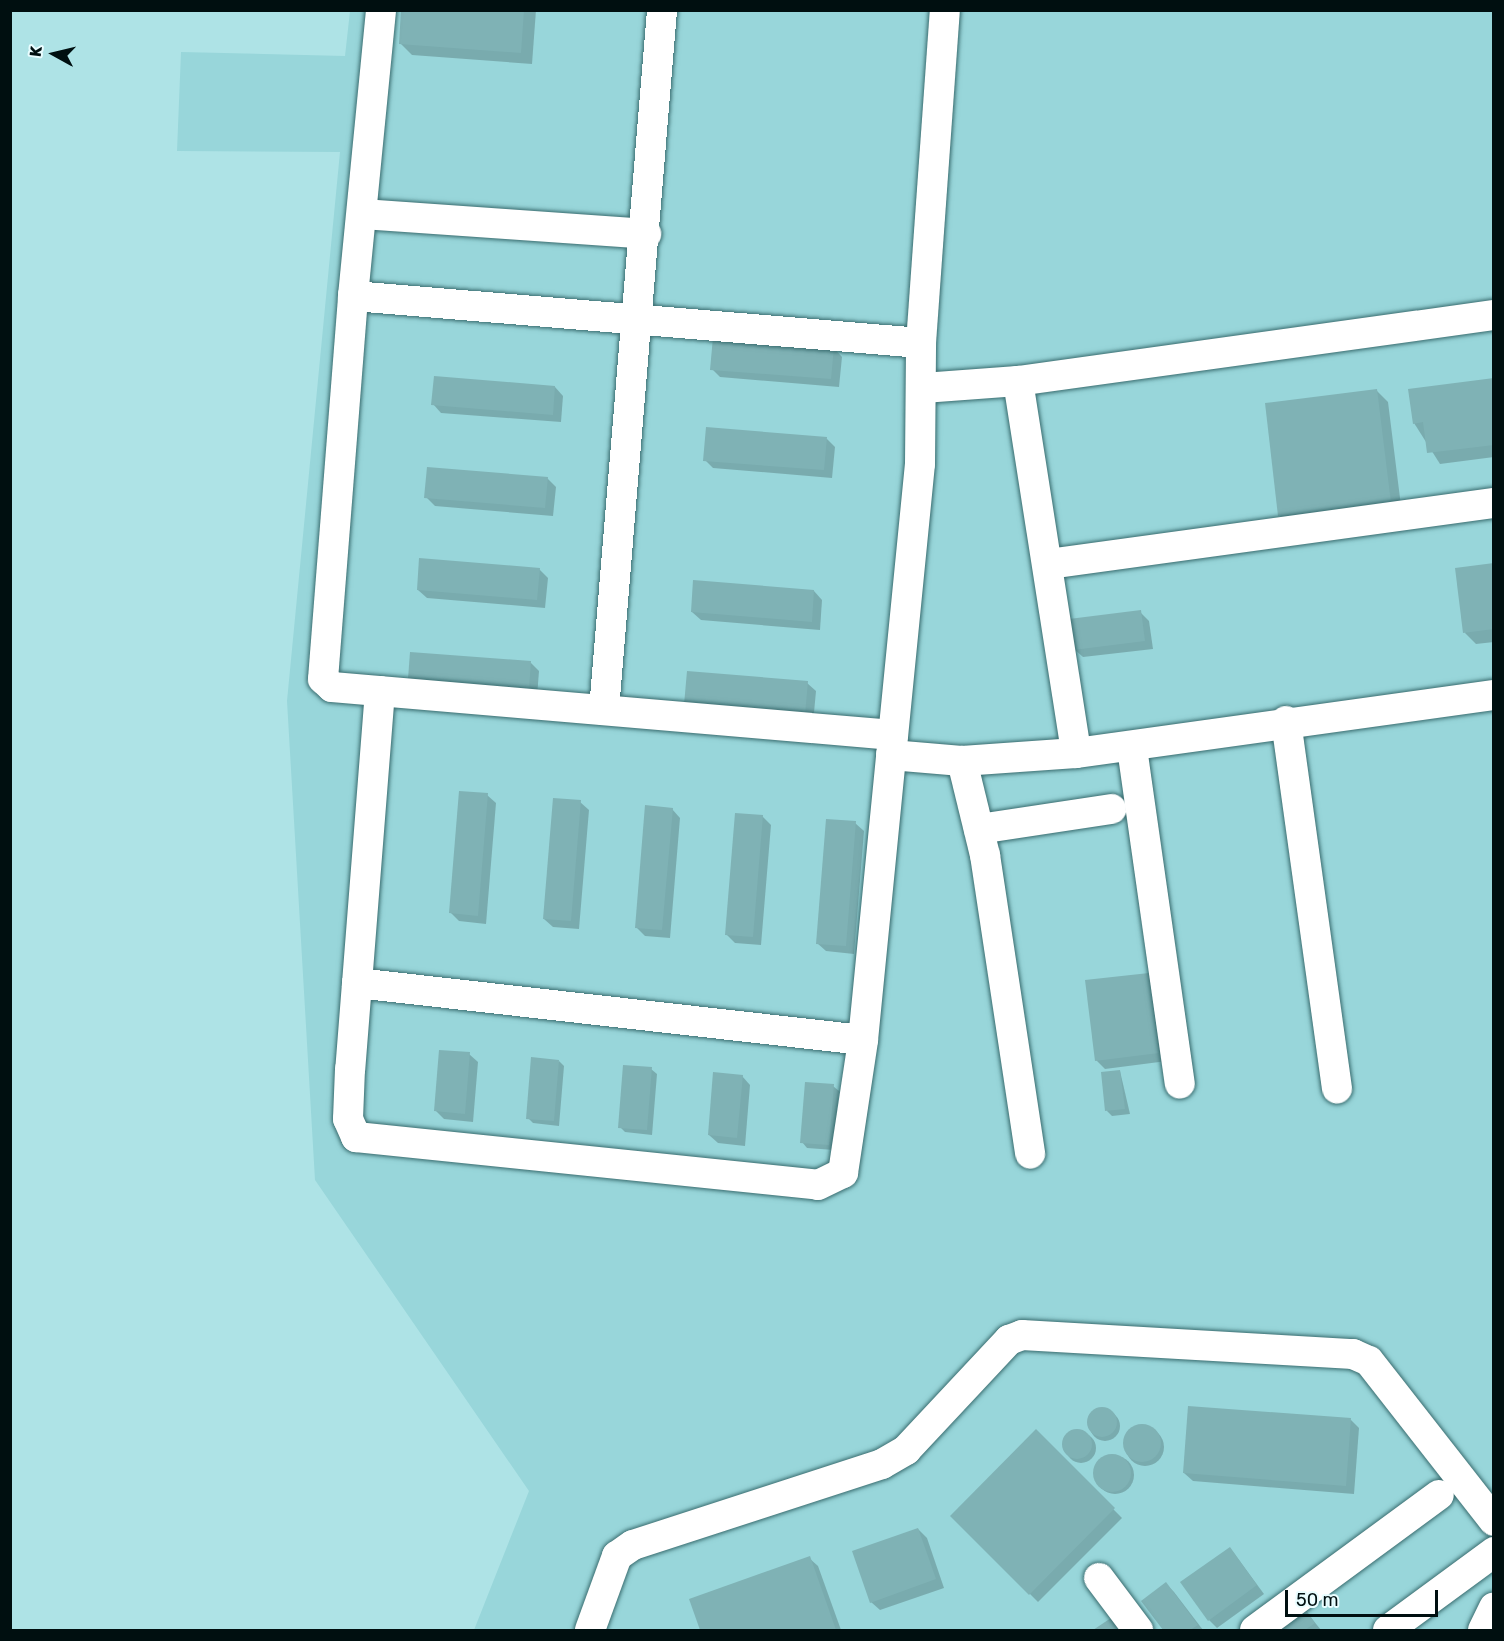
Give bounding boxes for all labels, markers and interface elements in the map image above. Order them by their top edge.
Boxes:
north arrow [24,24,84,84]
text: K [26,45,46,58]
scale bar [1288,1578,1441,1616]
text: 50 m [1296,1589,1339,1611]

